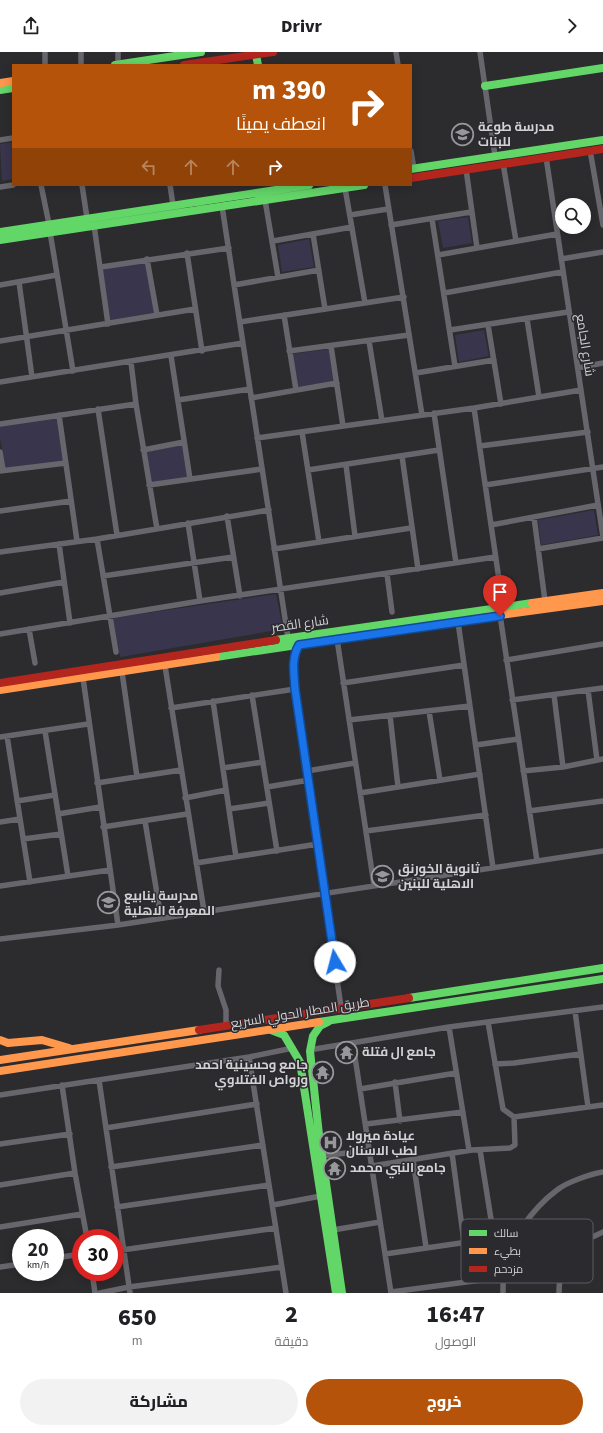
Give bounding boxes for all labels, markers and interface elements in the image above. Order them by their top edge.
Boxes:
text: Drivr [281,14,322,39]
icon: share [20,15,42,37]
icon: forward [561,15,583,37]
text: 390 m [252,70,326,110]
icon: right [340,80,392,132]
text: انعطف يمينًا [236,112,326,137]
place label: مدرسة طوعة للبنات [478,118,554,151]
school or university icon: مدرسة طوعة للبنات [450,121,476,147]
icon: left [138,156,160,178]
icon: ahead [180,156,202,178]
icon: ahead [222,156,244,178]
icon: right [264,156,286,178]
map controls [555,198,591,234]
button: search [555,198,591,234]
street label: شارع الجامع [571,312,599,378]
pin [483,575,517,616]
icon: arrive [489,581,511,603]
street label: شارع القصر [269,611,330,637]
place label: ثانوية الخورنق الاهلية للبنين [398,860,480,893]
school or university icon: ثانوية الخورنق الاهلية للبنين [369,863,395,889]
place label: مدرسة ينابيع المعرفة الاهلية [124,887,215,920]
school or university icon: مدرسة ينابيع المعرفة الاهلية [95,890,121,916]
position arrow [314,941,356,983]
street label: طريق المطار الحولي السريع [229,993,371,1034]
temple icon: جامع ال فتلة [333,1039,359,1065]
place label: جامع ال فتلة [362,1043,436,1061]
place label: جامع وحسينية احمد ورواص الفتلاوي [195,1056,308,1091]
temple icon: جامع وحسينية احمد ورواص الفتلاوي [310,1059,336,1085]
place label: عيادة ميرولا لطب الاسنان [346,1127,417,1160]
hospital icon: عيادة ميرولا لطب الاسنان [317,1130,343,1156]
temple icon: جامع النبي محمد [322,1155,348,1181]
place label: جامع النبي محمد [350,1159,446,1179]
legend [461,1219,593,1283]
text: سالك [494,1226,518,1241]
speed limit sign: 30 [72,1229,124,1281]
text: 20 [27,1236,49,1264]
text: بطيء [494,1244,521,1260]
text: km/h [27,1258,49,1272]
text: مزدحم [494,1262,523,1277]
text: 2 [285,1297,298,1332]
text: 16:47 [426,1297,485,1332]
text: 650 [118,1300,156,1335]
text: m [132,1332,143,1350]
text: دقيقة [274,1333,308,1351]
text: الوصول [435,1333,476,1351]
button: مشاركة [20,1379,298,1425]
button: خروج [306,1379,583,1425]

